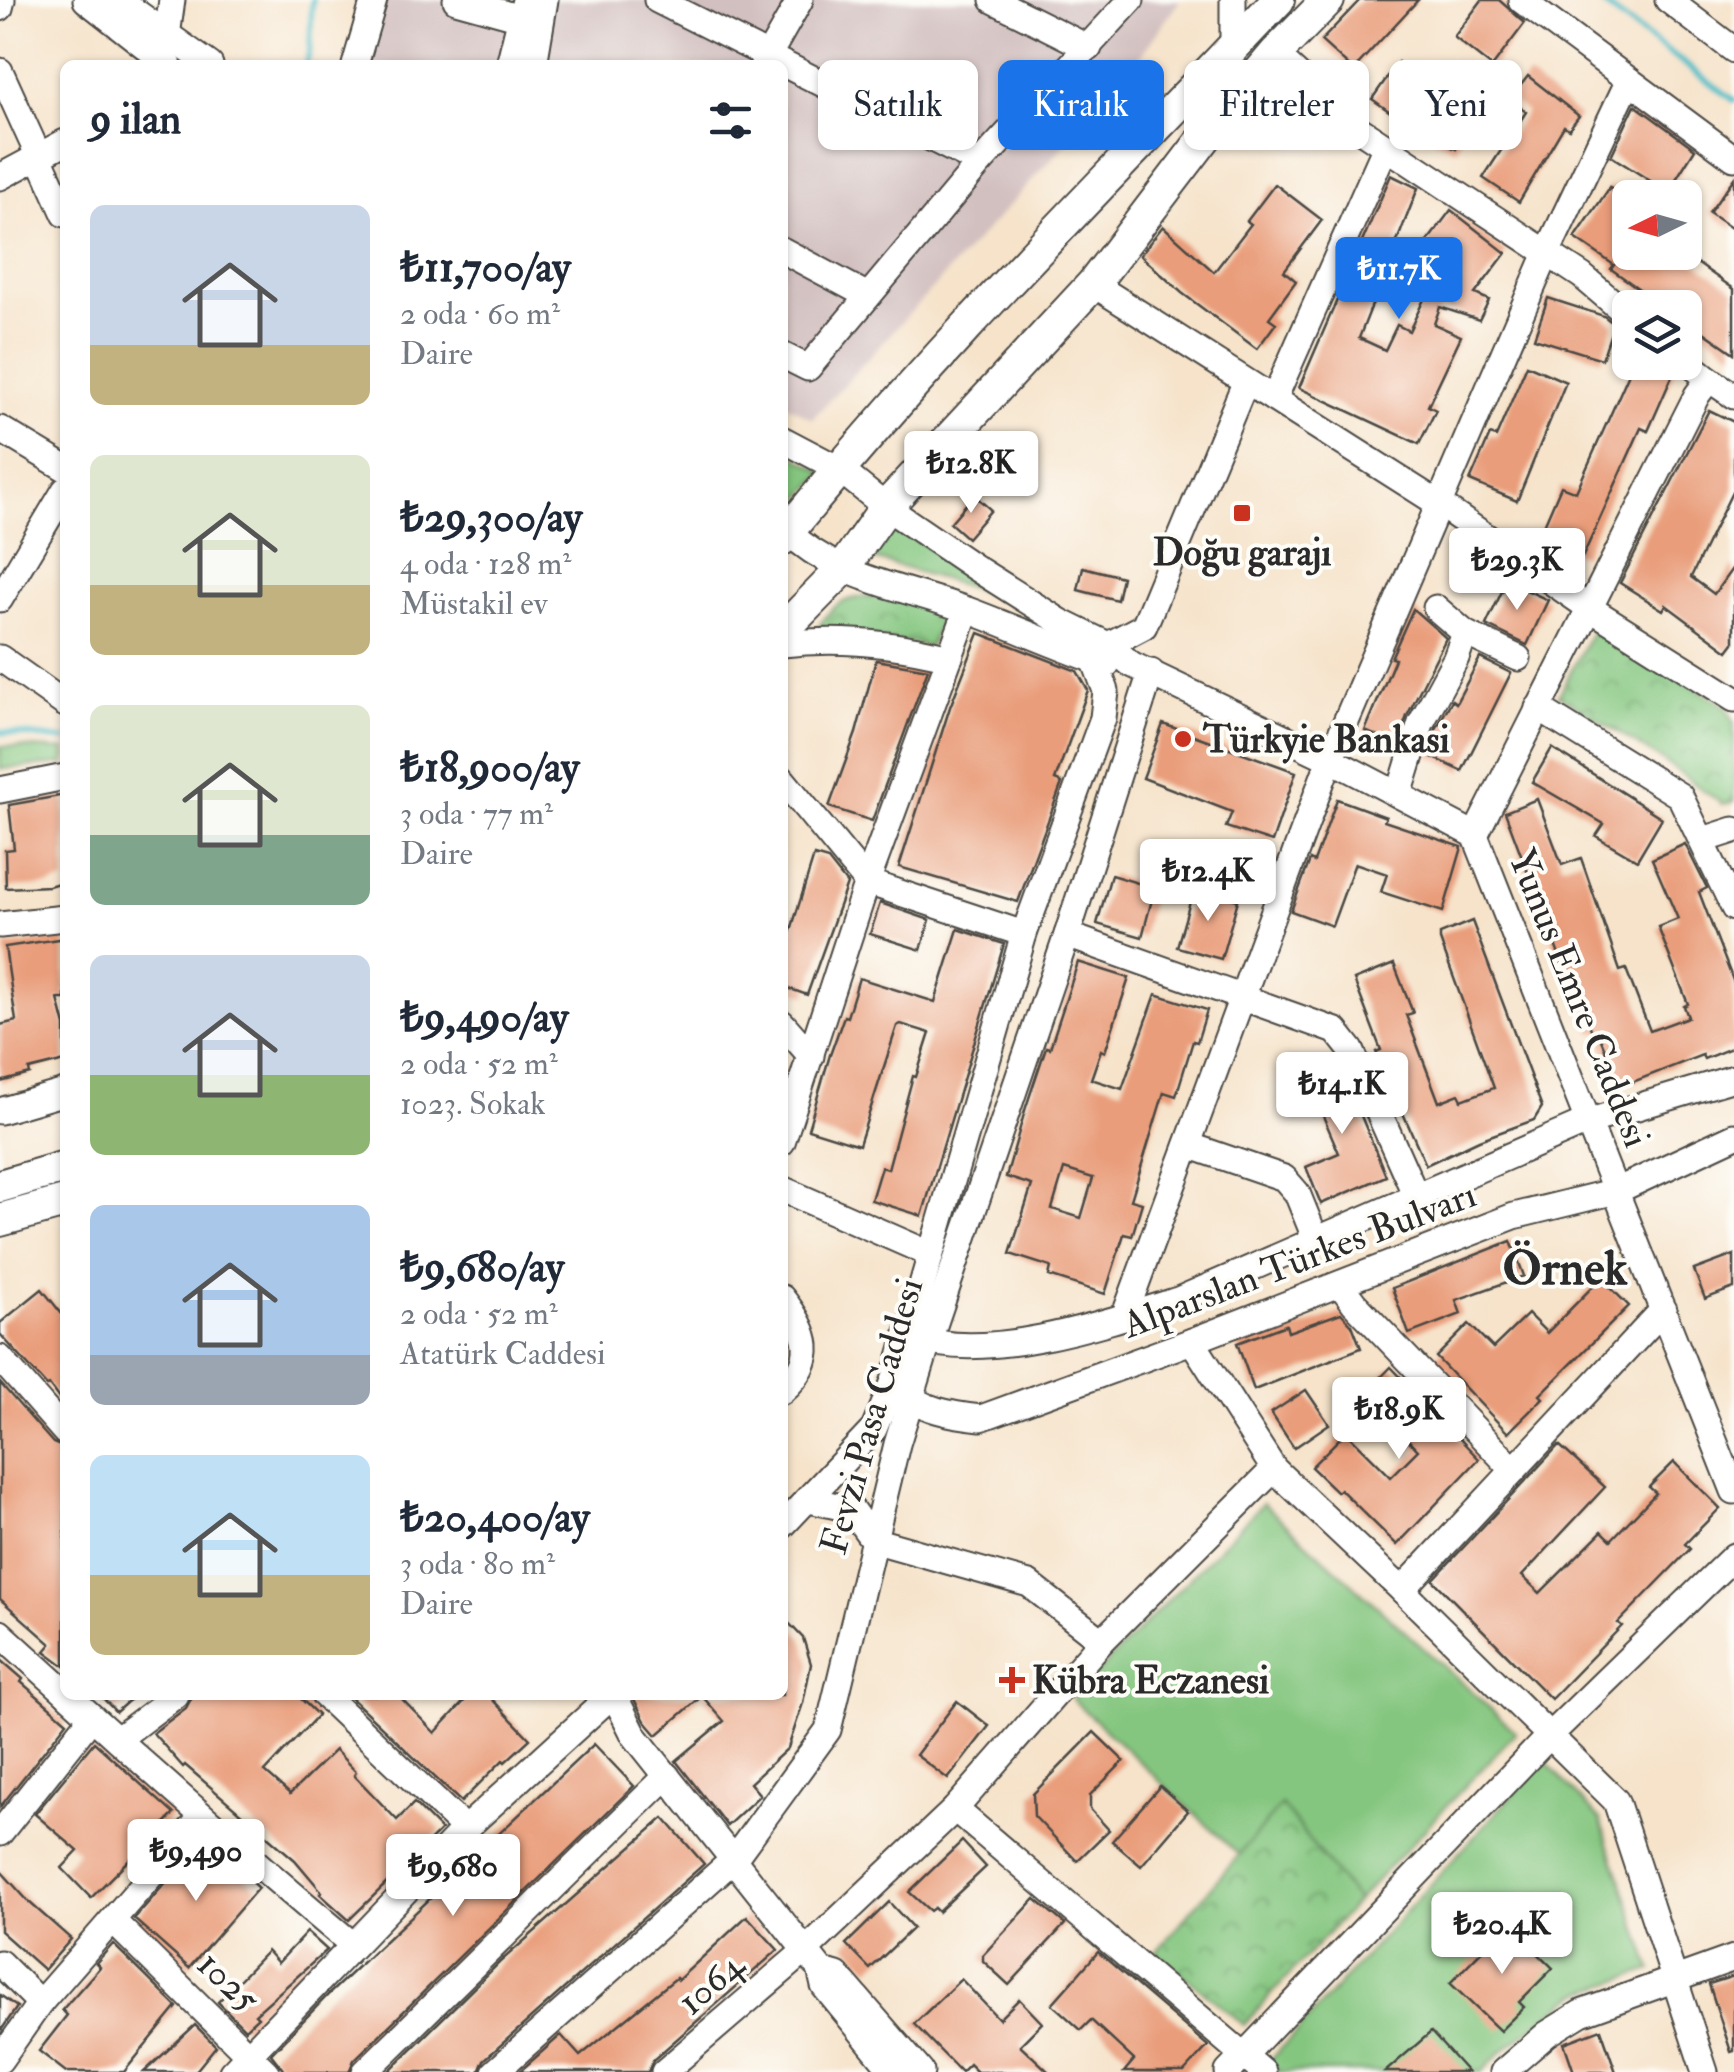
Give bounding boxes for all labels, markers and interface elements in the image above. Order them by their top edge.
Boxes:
chip: Satılık [818,60,978,150]
chip: Kiralık [998,60,1164,150]
chip: Filtreler [1184,60,1369,150]
chip: Yeni [1389,60,1522,150]
icon: filters [703,93,758,148]
text: 9 ilan [90,94,181,146]
north arrow [1612,180,1702,270]
map controls [1612,180,1702,380]
pin: ₺11.7K [1318,237,1480,322]
text: ₺11,700/ay [400,242,571,294]
icon: home [170,245,290,365]
text: ₺11.7K [1357,249,1441,289]
button: layers [1612,290,1702,380]
text: 2 oda · 60 m² [400,294,560,334]
text: Daire [400,334,473,374]
pin: ₺12.8K [890,431,1052,516]
text: ₺12.8K [926,443,1016,483]
text: ₺29,300/ay [400,492,582,544]
icon: home [170,495,290,615]
marker: Doğu garajı [1231,502,1253,524]
pin: ₺29.3K [1436,528,1598,613]
place label: Doğu garajı [1153,529,1331,577]
text: ₺29.3K [1471,540,1563,580]
text: 4 oda · 128 m² [400,544,571,584]
text: Müstakil ev [400,584,547,624]
place label: Türkyie Bankasi [1202,716,1450,764]
marker: Türkyie Bankasi [1172,728,1194,750]
text: ₺18,900/ay [400,742,580,794]
icon: home [170,745,290,865]
text: 3 oda · 77 m² [400,794,553,834]
text: Daire [400,834,473,874]
pin: ₺12.4K [1127,839,1289,924]
street label: Yunus Emre Caddesi [1497,842,1661,1154]
text: ₺12.4K [1162,851,1254,891]
text: ₺9,490/ay [400,992,568,1044]
icon: home [170,995,290,1115]
text: 2 oda · 52 m² [400,1044,558,1084]
pin: ₺14.1K [1261,1052,1423,1137]
text: ₺14.1K [1298,1064,1386,1104]
text: 1023. Sokak [400,1084,546,1124]
street label: Alparslan Türkes Bulvarı [1115,1170,1483,1350]
district label: Örnek [1503,1239,1628,1299]
text: ₺9,680/ay [400,1242,564,1294]
icon: home [170,1245,290,1365]
street label: Fevzi Pasa Caddesi [810,1273,934,1560]
text: 2 oda · 52 m² [400,1294,558,1334]
text: Atatürk Caddesi [400,1334,605,1374]
pin: ₺18.9K [1318,1377,1480,1462]
text: ₺18.9K [1354,1389,1444,1429]
text: ₺20,400/ay [400,1492,590,1544]
icon: home [170,1495,290,1615]
text: 3 oda · 80 m² [400,1544,555,1584]
text: Daire [400,1584,473,1624]
place label: Kübra Eczanesi [1032,1657,1269,1705]
marker: Kübra Eczanesi [1001,1669,1023,1691]
pin: ₺9,490 [115,1819,277,1904]
text: ₺9,490 [149,1831,243,1871]
pin: ₺9,680 [372,1834,534,1919]
text: ₺9,680 [408,1846,498,1886]
pin: ₺20.4K [1421,1892,1583,1977]
text: ₺20.4K [1453,1904,1551,1944]
street label: 1025 [187,1941,270,2023]
street label: 1064 [668,1941,755,2026]

